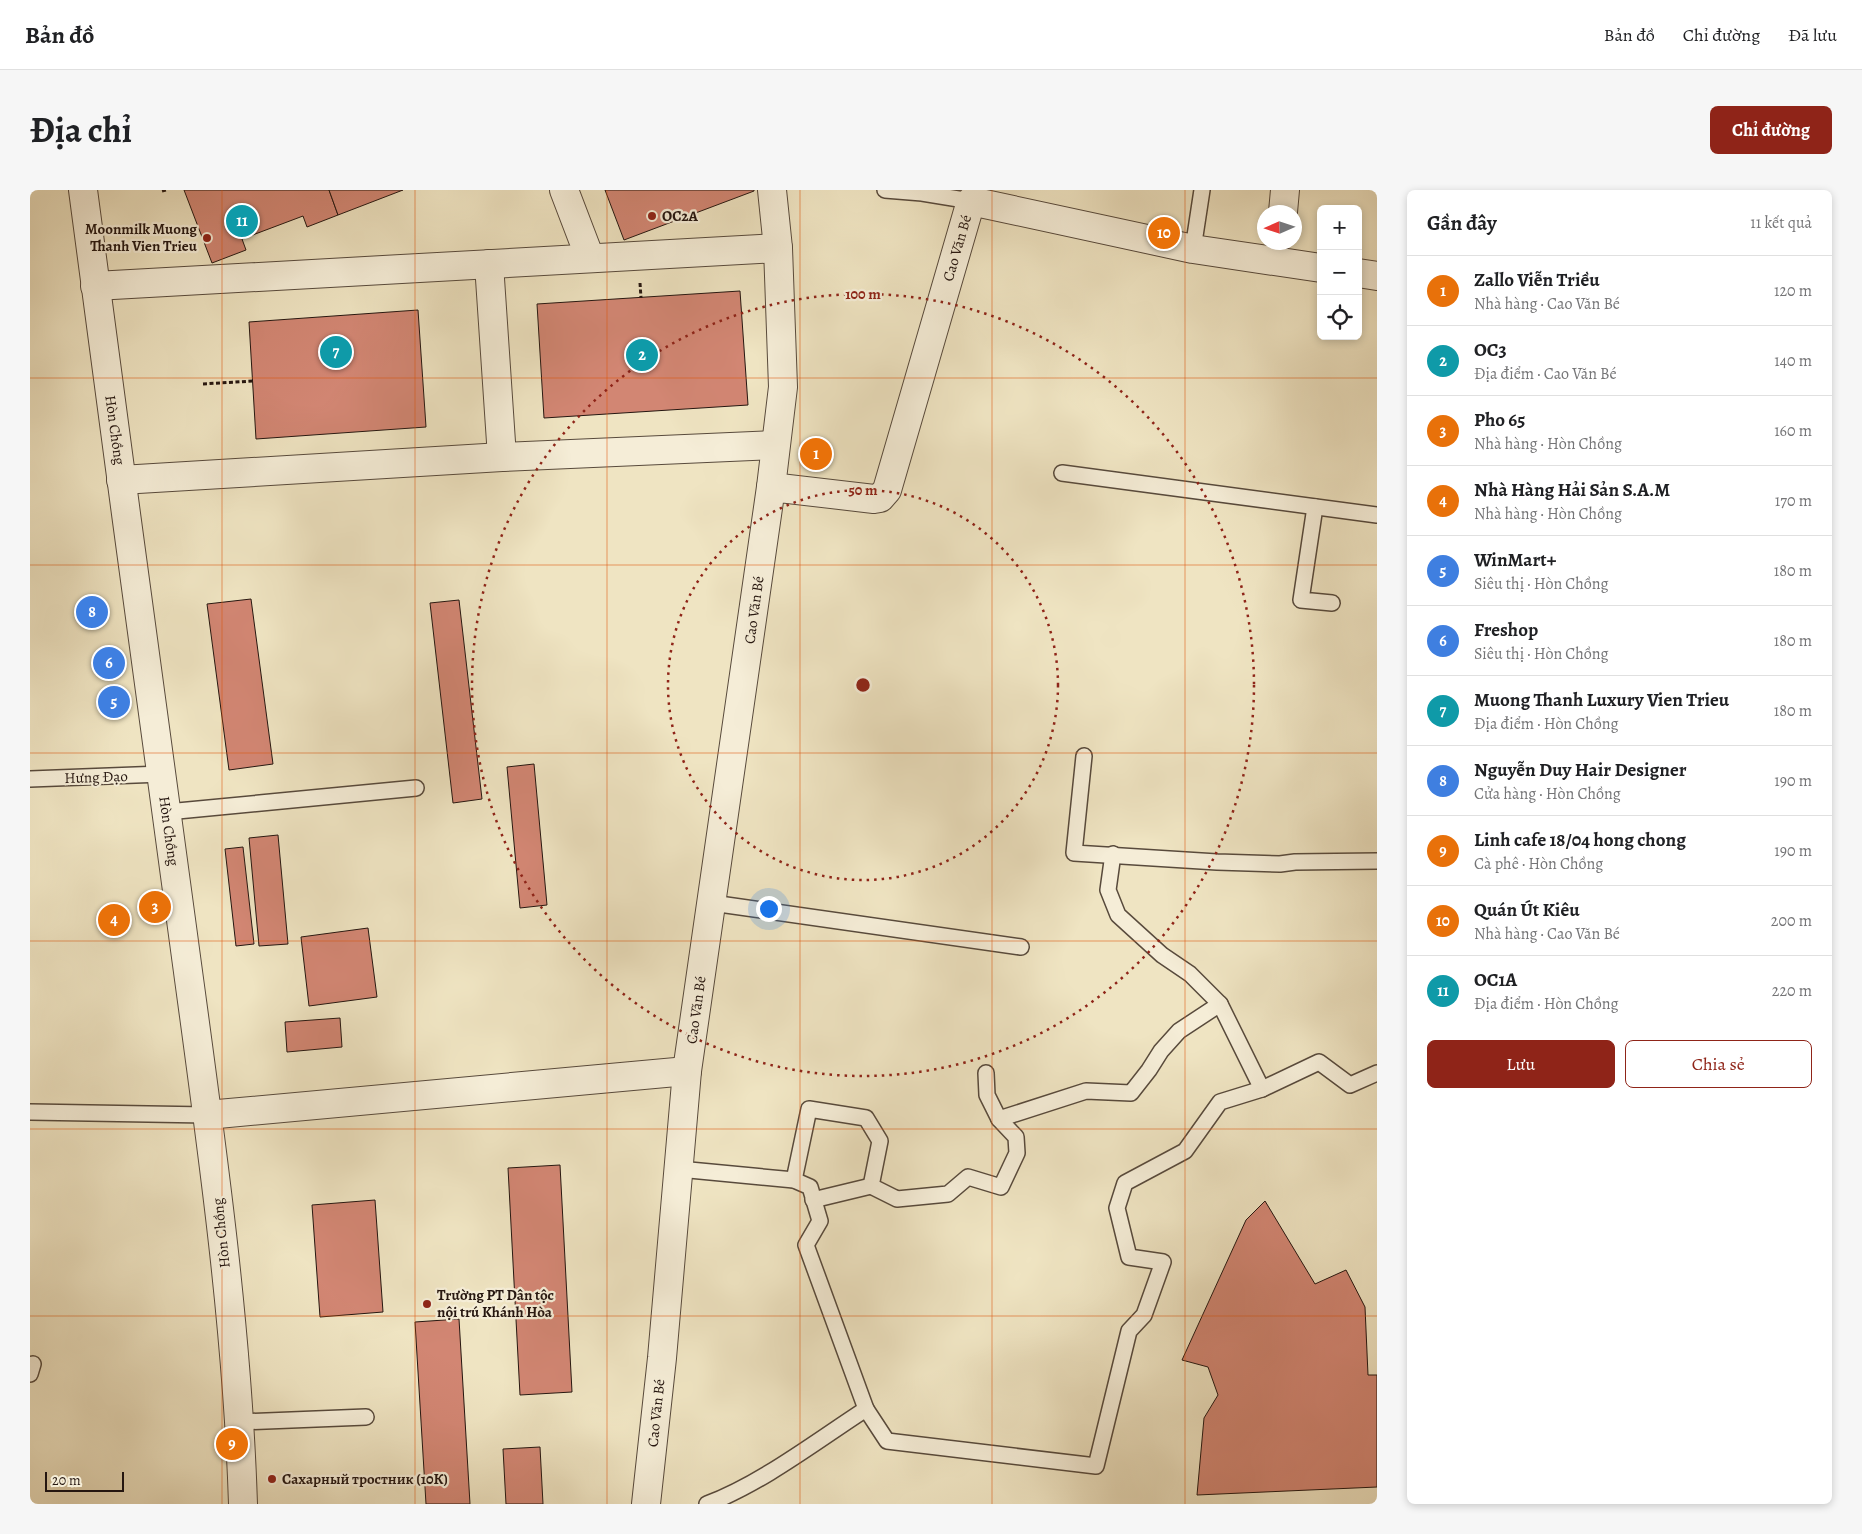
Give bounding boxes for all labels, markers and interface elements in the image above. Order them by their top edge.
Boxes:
text: Bản đồ [25,19,94,51]
text: Bản đồ [1604,23,1655,47]
text: Chỉ đường [1683,23,1760,47]
text: Đã lưu [1788,23,1837,47]
text: Địa chỉ [30,106,132,154]
button: Chỉ đường [1710,106,1832,154]
pin: 11 [226,202,258,240]
north arrow [1257,205,1302,250]
map controls [1317,205,1362,340]
button: + [1317,205,1362,250]
place label: OC2A [662,206,699,226]
text: Gần đây [1427,209,1497,237]
marker: OC2A [646,210,658,222]
street label: Cao Văn Bé [938,212,976,284]
text: 11 kết quả [1750,212,1812,234]
pin: 10 [1148,214,1180,252]
place label: Moonmilk Muong Thanh Vien Trieu [85,219,198,256]
marker: Moonmilk Muong Thanh Vien Trieu [201,232,213,244]
button: − [1317,250,1362,295]
text: Zallo Viễn Triều [1474,267,1600,293]
text: 1 [1440,280,1446,302]
text: 120 m [1774,280,1812,302]
text: 100 m [845,284,881,304]
text: Nhà hàng · Cao Văn Bé [1474,293,1620,315]
button: locate [1317,295,1362,340]
pin: 7 [320,333,352,371]
pin: 2 [626,336,658,374]
text: OC3 [1474,337,1507,363]
text: 2 [1439,350,1447,372]
text: 140 m [1774,350,1812,372]
text: Địa điểm · Cao Văn Bé [1474,363,1617,385]
street label: Hòn Chồng [100,394,130,467]
text: Pho 65 [1474,407,1525,433]
text: 3 [1440,420,1446,442]
text: 160 m [1774,420,1812,442]
text: Nhà hàng · Hòn Chồng [1474,433,1622,455]
pin: 1 [800,435,832,473]
text: Nhà Hàng Hải Sản S.A.M [1474,477,1670,503]
text: 50 m [848,480,878,500]
text: 4 [1439,490,1447,512]
text: 170 m [1775,490,1812,512]
text: Nhà hàng · Hòn Chồng [1474,503,1622,525]
text: WinMart+ [1474,547,1556,573]
text: 5 [1440,560,1446,582]
text: 180 m [1774,560,1812,582]
text: Siêu thị · Hòn Chồng [1474,573,1609,595]
street label: Cao Văn Bé [739,574,769,645]
pin: 8 [76,593,108,631]
text: Freshop [1474,617,1538,643]
text: 6 [1439,630,1447,652]
text: 180 m [1774,630,1812,652]
text: Siêu thị · Hòn Chồng [1474,643,1609,665]
pin: 6 [93,644,125,682]
centre of rings [854,676,872,694]
pin: 5 [98,683,130,721]
text: Muong Thanh Luxury Vien Trieu [1474,687,1729,713]
text: 7 [1440,700,1446,722]
text: 180 m [1774,700,1812,722]
text: Địa điểm · Hòn Chồng [1474,713,1619,735]
text: Nguyễn Duy Hair Designer [1474,757,1687,783]
street label: Hưng Đạo [64,766,128,788]
text: 8 [1439,770,1447,792]
text: 190 m [1774,770,1812,792]
text: Cửa hàng · Hòn Chồng [1474,783,1621,805]
street label: Hòn Chồng [154,795,184,868]
text: Linh cafe 18/04 hong chong [1474,827,1686,853]
text: 9 [1439,840,1447,862]
text: 190 m [1774,840,1812,862]
text: Cà phê · Hòn Chồng [1474,853,1603,875]
pin: 3 [139,888,171,926]
your location [756,896,782,922]
text: Quán Út Kiêu [1474,897,1580,923]
pin: 4 [98,901,130,939]
text: 10 [1436,910,1450,932]
text: 200 m [1771,910,1812,932]
text: Nhà hàng · Cao Văn Bé [1474,923,1620,945]
text: OC1A [1474,967,1517,993]
street label: Cao Văn Bé [681,974,711,1045]
text: 11 [1437,980,1449,1002]
text: 220 m [1772,980,1812,1002]
text: Địa điểm · Hòn Chồng [1474,993,1619,1015]
button: Lưu [1427,1040,1615,1088]
button: Chia sẻ [1625,1040,1812,1088]
street label: Hòn Chồng [207,1197,235,1269]
place label: Trường PT Dân tộc nội trú Khánh Hòa [437,1285,554,1322]
marker: Trường PT Dân tộc nội trú Khánh Hòa [421,1298,433,1310]
street label: Cao Văn Bé [642,1378,670,1448]
pin: 9 [216,1425,248,1463]
scale bar [45,1469,124,1492]
place label: Сахарный тростник (10К) [282,1469,448,1489]
text: 20 m [52,1471,81,1490]
marker: Сахарный тростник (10К) [266,1473,278,1485]

